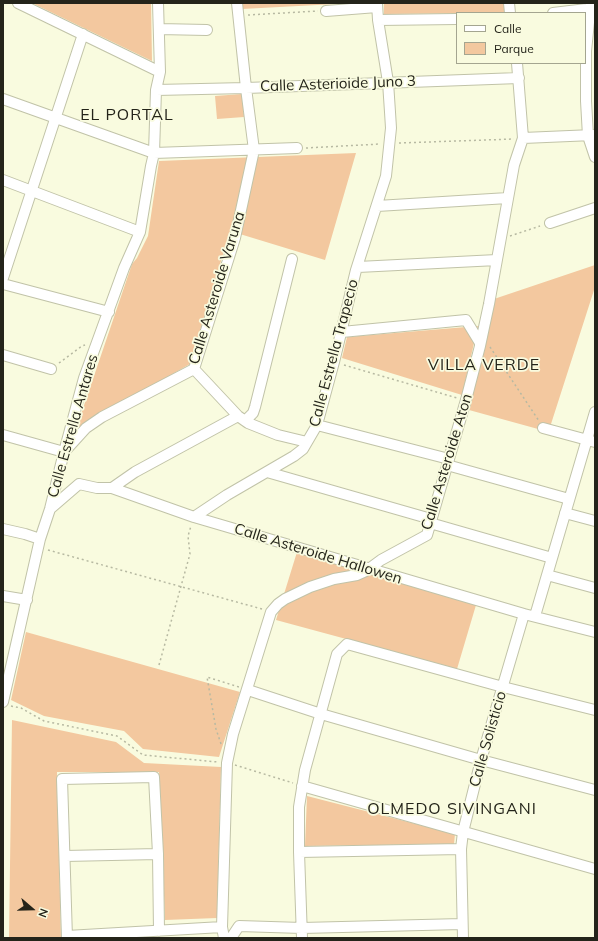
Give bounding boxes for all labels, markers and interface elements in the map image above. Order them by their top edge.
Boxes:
legend [456,12,586,64]
text: Calle [494,21,521,36]
text: Parque [494,41,534,56]
street label: Calle Asterioide Juno 3 [260,72,416,96]
district label: EL PORTAL [80,105,174,125]
street label: Calle Asteroide Varuna [185,209,249,367]
street label: Calle Estrella Trapecio [306,277,362,429]
street label: Calle Estrella Antares [44,352,102,500]
district label: VILLA VERDE [428,355,540,375]
street label: Calle Asteroide Aton [418,392,476,532]
street label: Calle Asteroide Hallowen [232,520,404,588]
street label: Calle Solisticio [466,689,510,789]
district label: OLMEDO SIVINGANI [367,799,537,819]
north arrow [12,889,52,929]
text: N [35,907,51,919]

